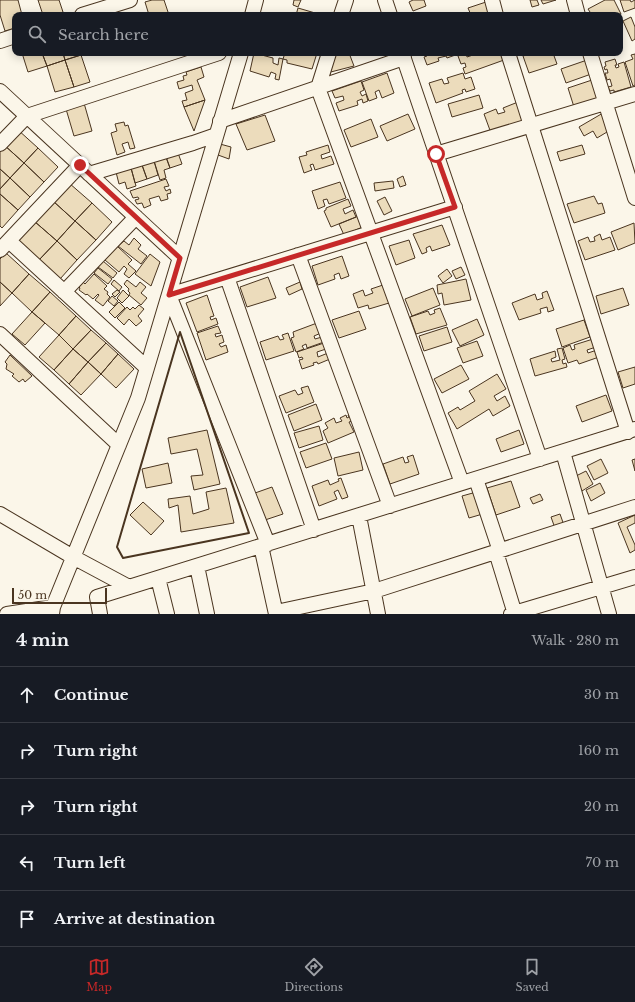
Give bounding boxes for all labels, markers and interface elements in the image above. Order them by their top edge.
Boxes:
search box [12,12,623,56]
icon: search [26,23,48,45]
text: Search here [58,25,149,44]
route start [427,145,445,163]
route end [71,156,89,174]
scale bar [12,586,107,605]
text: 50 m [18,588,47,602]
text: 4 min [16,630,69,651]
text: Walk · 280 m [532,632,619,649]
icon: ahead [16,684,38,706]
text: Continue [54,685,129,704]
text: 30 m [584,686,619,703]
icon: right [16,740,38,762]
text: Turn right [54,741,137,760]
text: 160 m [578,742,619,759]
icon: right [16,796,38,818]
text: Turn right [54,797,137,816]
text: 20 m [584,798,619,815]
icon: left [16,852,38,874]
text: Turn left [54,853,125,872]
text: 70 m [586,854,619,871]
icon: arrive [16,908,38,930]
text: Arrive at destination [54,909,215,928]
tab: Map [86,956,112,994]
tab: Directions [284,956,343,994]
tab: Saved [516,956,549,994]

